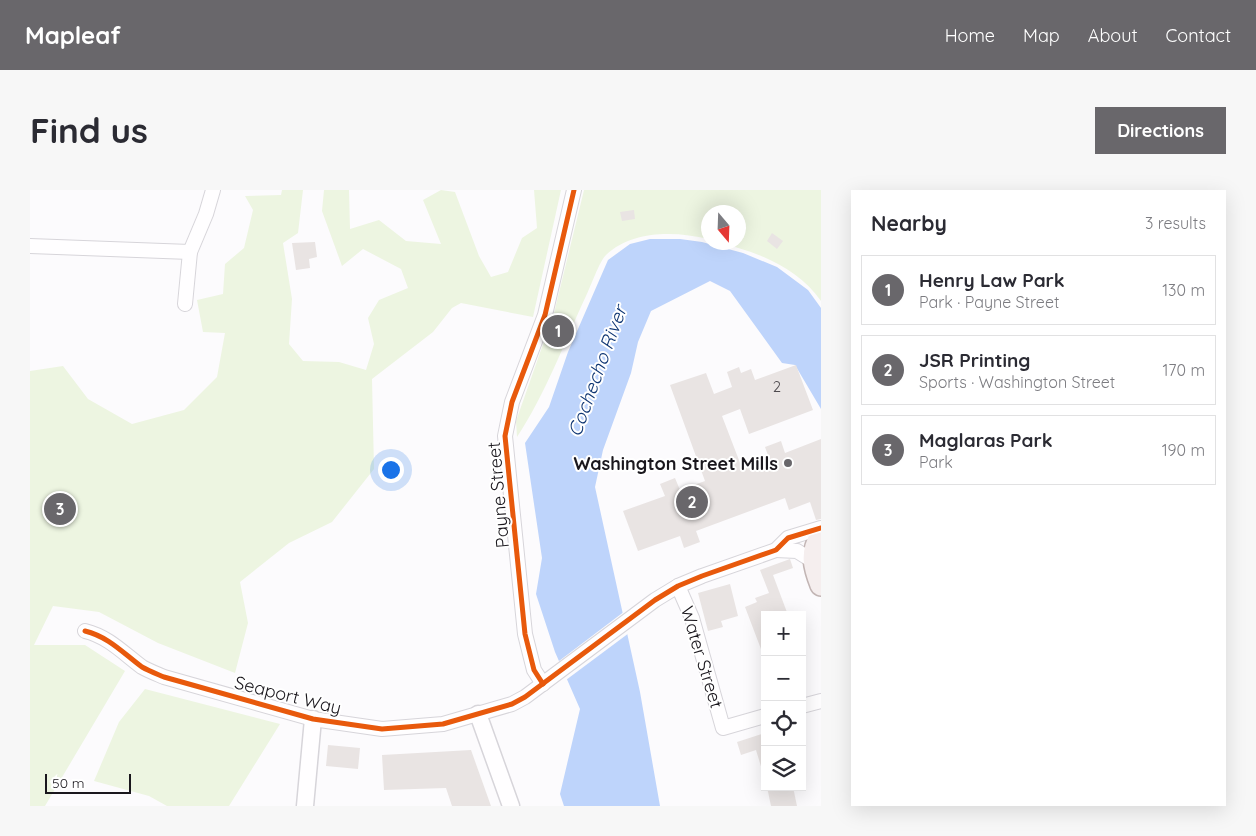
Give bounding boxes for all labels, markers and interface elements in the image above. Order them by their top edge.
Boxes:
text: Mapleaf [25,20,121,50]
text: Home [945,24,995,47]
text: Map [1023,24,1060,47]
text: About [1088,24,1138,47]
text: Contact [1166,24,1231,47]
button: Directions [1095,107,1226,154]
text: Find us [30,108,148,152]
north arrow [701,205,746,250]
text: Nearby [871,210,947,236]
text: 3 results [1145,213,1206,233]
text: Henry Law Park [919,268,1065,292]
text: 1 [885,280,891,300]
text: 130 m [1162,280,1205,300]
text: Park · Payne Street [919,292,1059,312]
water label: Cochecho River [562,300,633,440]
pin: 1 [542,312,574,350]
text: JSR Printing [919,348,1030,372]
text: 2 [883,360,893,380]
text: 170 m [1162,360,1205,380]
text: Sports · Washington Street [919,372,1115,392]
house number: 2 [773,377,781,396]
text: Maglaras Park [919,428,1052,452]
text: 3 [884,440,892,460]
text: 190 m [1162,440,1205,460]
street label: Payne Street [482,441,514,549]
place label: Washington Street Mills [573,452,778,475]
text: Park [919,452,953,472]
your location [378,457,404,483]
marker: Washington Street Mills [782,457,794,469]
pin: 2 [676,483,708,521]
pin: 3 [44,490,76,528]
street label: Water Street [676,603,728,711]
map controls [761,611,806,791]
button: + [761,611,806,656]
button: − [761,656,806,701]
street label: Seaport Way [232,671,344,719]
button: locate [761,701,806,746]
button: layers [761,746,806,791]
scale bar [45,771,131,794]
text: 50 m [52,774,85,792]

